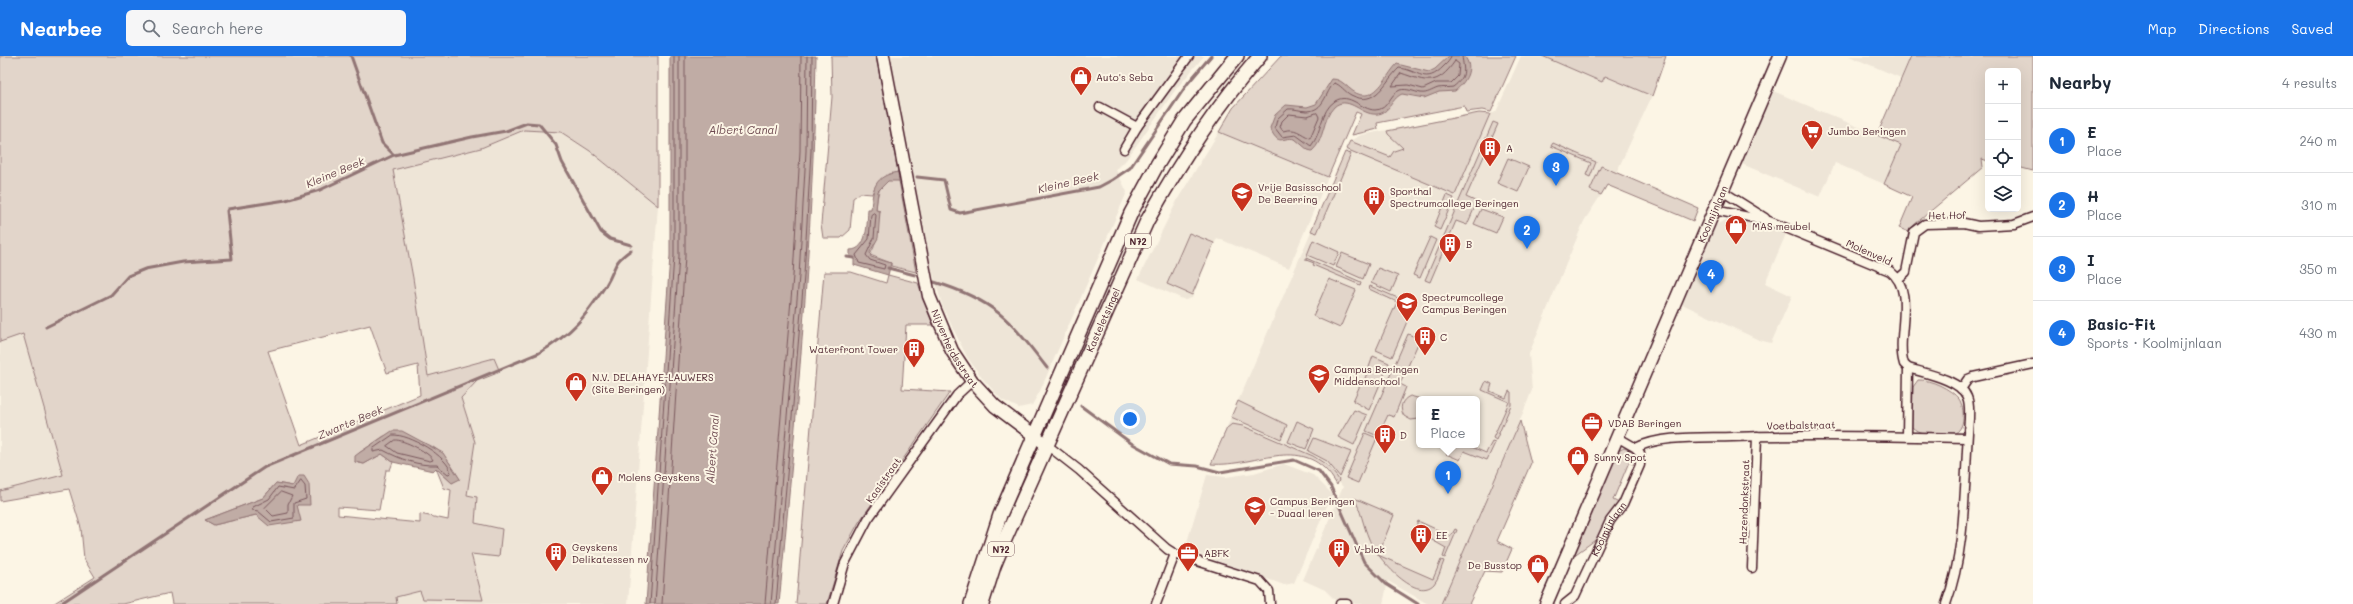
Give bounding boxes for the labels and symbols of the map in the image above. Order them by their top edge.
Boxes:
shop icon: Auto's Seba [1068,64,1094,97]
place label: Auto's Seba [1096,70,1153,84]
supermarket icon: Jumbo Beringen [1799,118,1825,151]
water label: Albert Canal [709,122,777,137]
place label: Jumbo Beringen [1828,124,1906,138]
building icon: A [1477,135,1503,168]
place label: A [1506,141,1513,155]
water label: Kleine Beek [303,153,367,191]
pin: 3 [1543,153,1569,186]
water label: Kleine Beek [1036,168,1100,196]
school or university icon: Vrije Basisschool De Beerring [1229,180,1255,213]
place label: Vrije Basisschool De Beerring [1258,180,1341,206]
street label: Koolmijnlaan [1694,183,1731,245]
building icon: Sporthal Spectrumcollege Beringen [1361,184,1387,217]
place label: Sporthal Spectrumcollege Beringen [1390,184,1519,210]
street label: Het Hof [1928,208,1967,222]
shop icon: MAS meubel [1723,213,1749,246]
pin: 2 [1514,216,1540,249]
place label: MAS meubel [1752,219,1810,233]
building icon: B [1437,231,1463,264]
road number: N72 [1125,234,1151,248]
street label: Molenveld [1844,236,1894,268]
place label: B [1466,237,1472,251]
pin: 4 [1698,260,1724,293]
street label: Kasteletsingel [1082,286,1123,354]
school or university icon: Spectrumcollege Campus Beringen [1394,290,1420,323]
place label: Spectrumcollege Campus Beringen [1422,290,1507,316]
street label: Nijverheidsstraat [928,307,982,391]
building icon: C [1412,324,1438,357]
place label: C [1440,330,1447,344]
building icon: Waterfront Tower [901,336,927,369]
place label: Waterfront Tower [809,342,898,356]
school or university icon: Campus Beringen Middenschool [1306,362,1332,395]
place label: Campus Beringen Middenschool [1334,362,1419,388]
shop icon: N.V. DELAHAYE-LAUWERS (Site Beringen) [563,370,589,403]
place label: N.V. DELAHAYE-LAUWERS (Site Beringen) [592,370,714,396]
water label: Zwarte Beek [315,401,385,443]
your location [1120,409,1140,429]
office icon: VDAB Beringen [1579,410,1605,443]
water label: Albert Canal [702,414,722,484]
place label: VDAB Beringen [1608,416,1681,430]
street label: Voetbalstraat [1766,417,1836,433]
building icon: D [1372,422,1398,455]
place label: D [1400,428,1407,442]
shop icon: Sunny Spot [1565,444,1591,477]
place label: Sunny Spot [1594,450,1647,464]
street label: Kaaistraat [862,454,904,506]
street label: Hazendonkstraat [1736,459,1752,545]
pin: 1 [1435,461,1461,494]
shop icon: Molens Geyskens [589,464,615,497]
place label: Molens Geyskens [618,470,700,484]
school or university icon: Campus Beringen - Duaal leren [1242,494,1268,527]
place label: Campus Beringen - Duaal leren [1270,494,1355,520]
street label: Koolmijnlaan [1588,499,1629,558]
building icon: EE [1408,522,1434,555]
place label: EE [1436,528,1448,542]
building icon: V-blok [1326,536,1352,569]
building icon: Geyskens Delikatessen nv [543,540,569,573]
place label: Geyskens Delikatessen nv [572,540,648,566]
office icon: ABFK [1175,540,1201,573]
road number: N72 [988,542,1014,556]
place label: V-blok [1354,542,1385,556]
place label: ABFK [1204,546,1229,560]
shop icon: De Busstop [1525,552,1551,585]
place label: De Busstop [1468,558,1522,572]

